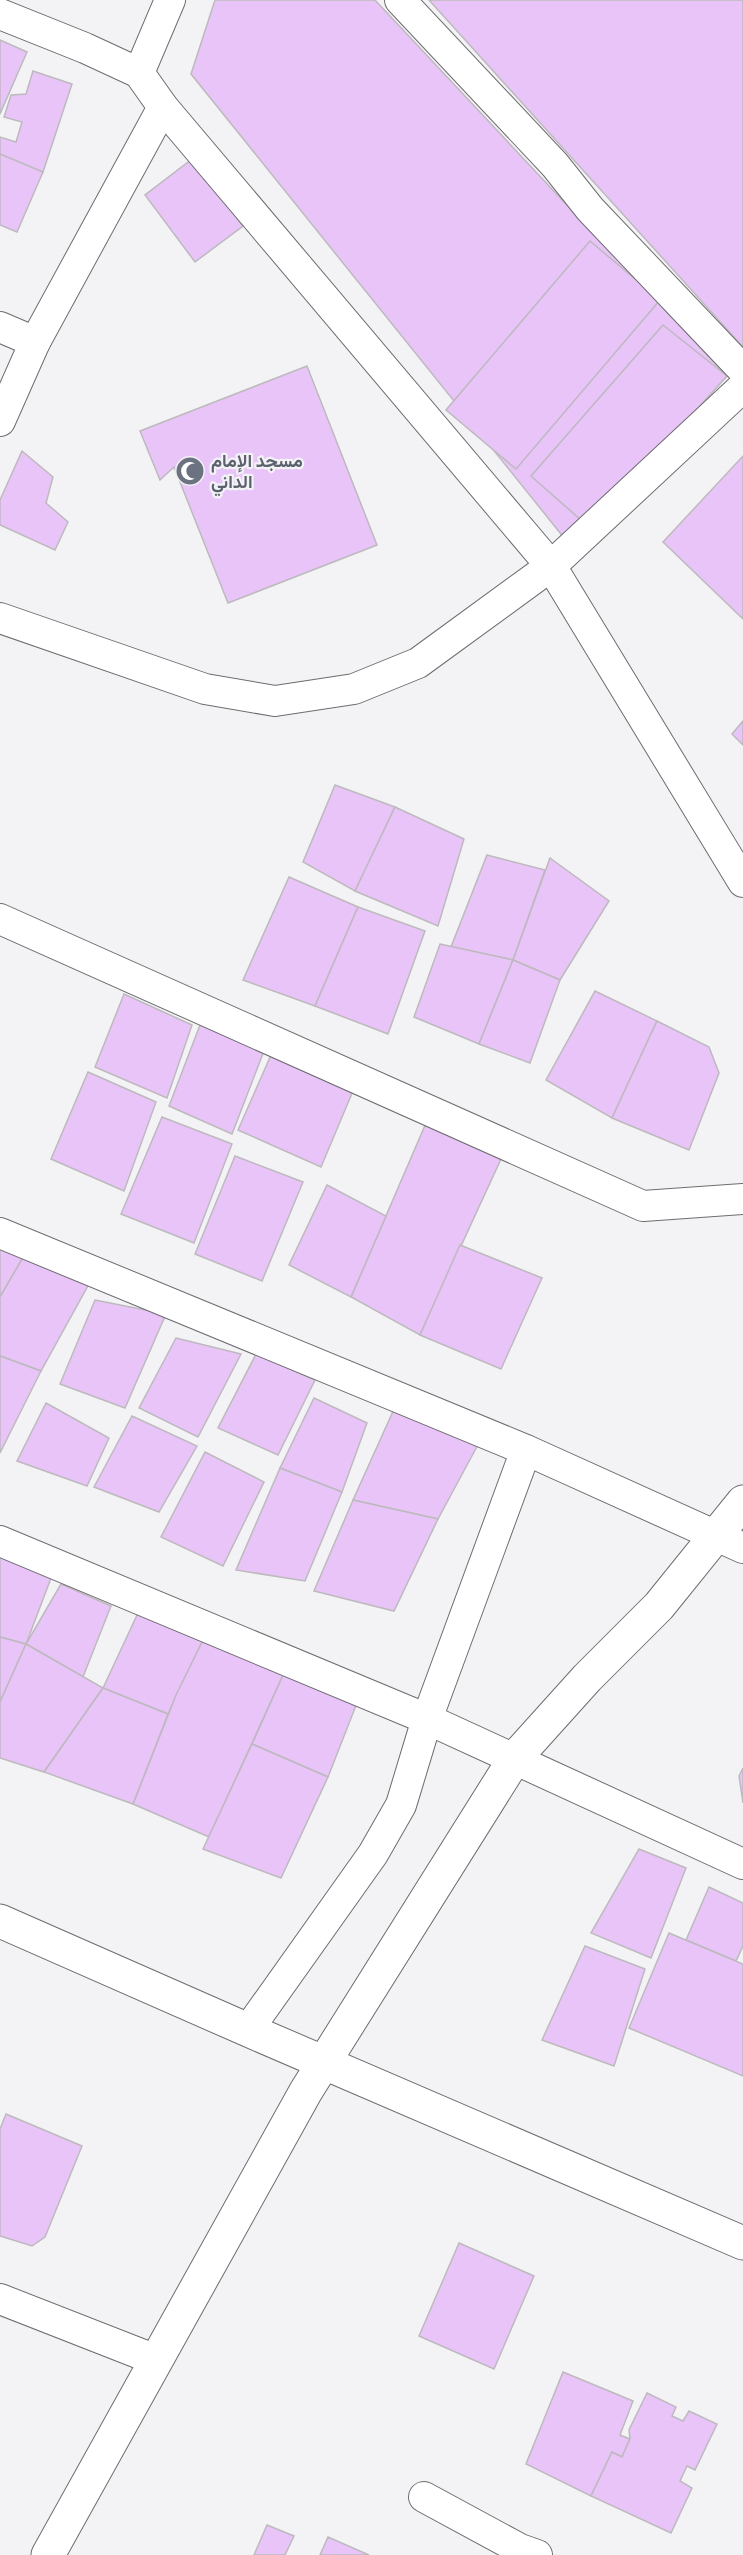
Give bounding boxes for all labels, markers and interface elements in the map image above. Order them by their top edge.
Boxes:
place label: مسجد الإمام الداني [211,449,303,497]
mosque icon: مسجد الإمام الداني [174,455,206,487]

